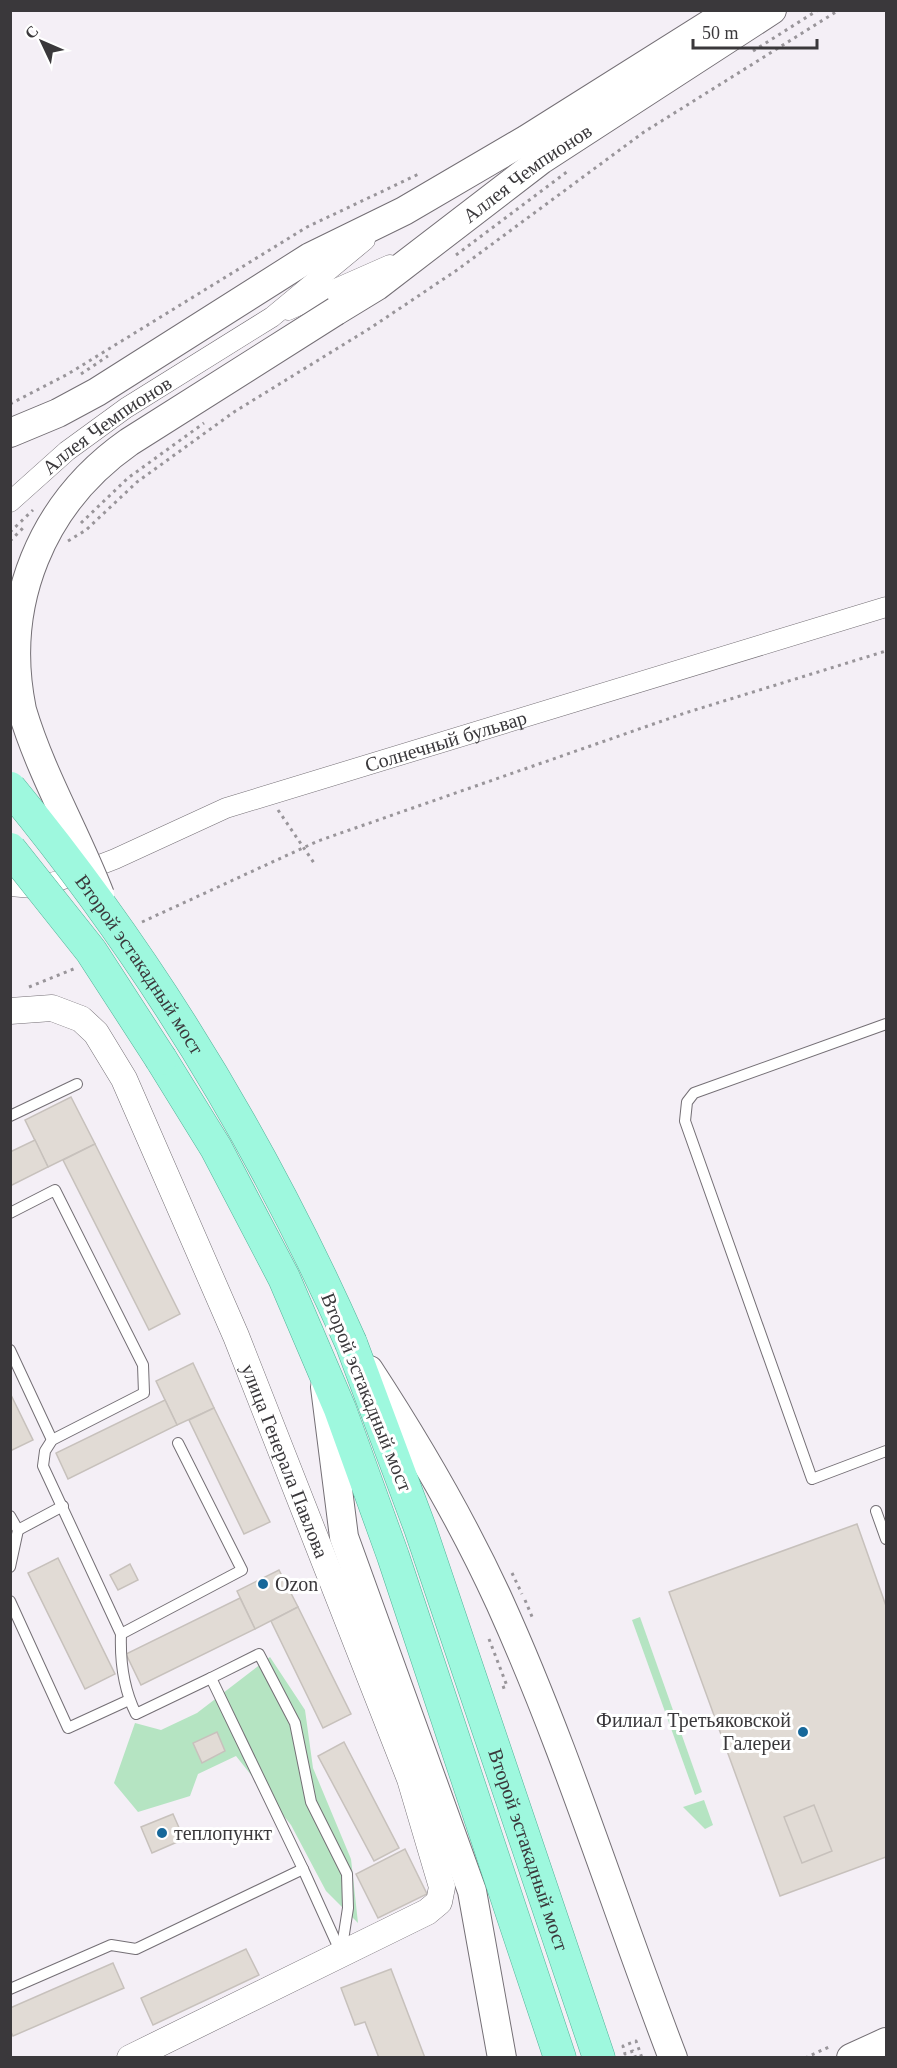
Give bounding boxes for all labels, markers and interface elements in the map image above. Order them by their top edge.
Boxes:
north arrow [12,12,72,72]
scale bar [693,12,818,50]
text: С [21,22,42,42]
text: 50 m [702,23,739,43]
street label: Аллея Чемпионов [458,119,596,227]
street label: Аллея Чемпионов [38,372,175,479]
street label: Солнечный бульвар [362,706,529,776]
street label: Второй эстакадный мост [71,870,208,1058]
street label: Второй эстакадный мост [316,1290,417,1495]
street label: улица Генерала Павлова [236,1361,333,1561]
place label: Ozon [275,1573,318,1595]
marker: Ozon [256,1577,270,1591]
place label: Филиал Третьяковской Галереи [596,1709,791,1755]
marker: Филиал Третьяковской Галереи [796,1725,810,1739]
street label: Второй эстакадный мост [484,1746,573,1954]
place label: теплопункт [174,1822,272,1845]
marker: теплопункт [155,1826,169,1840]

